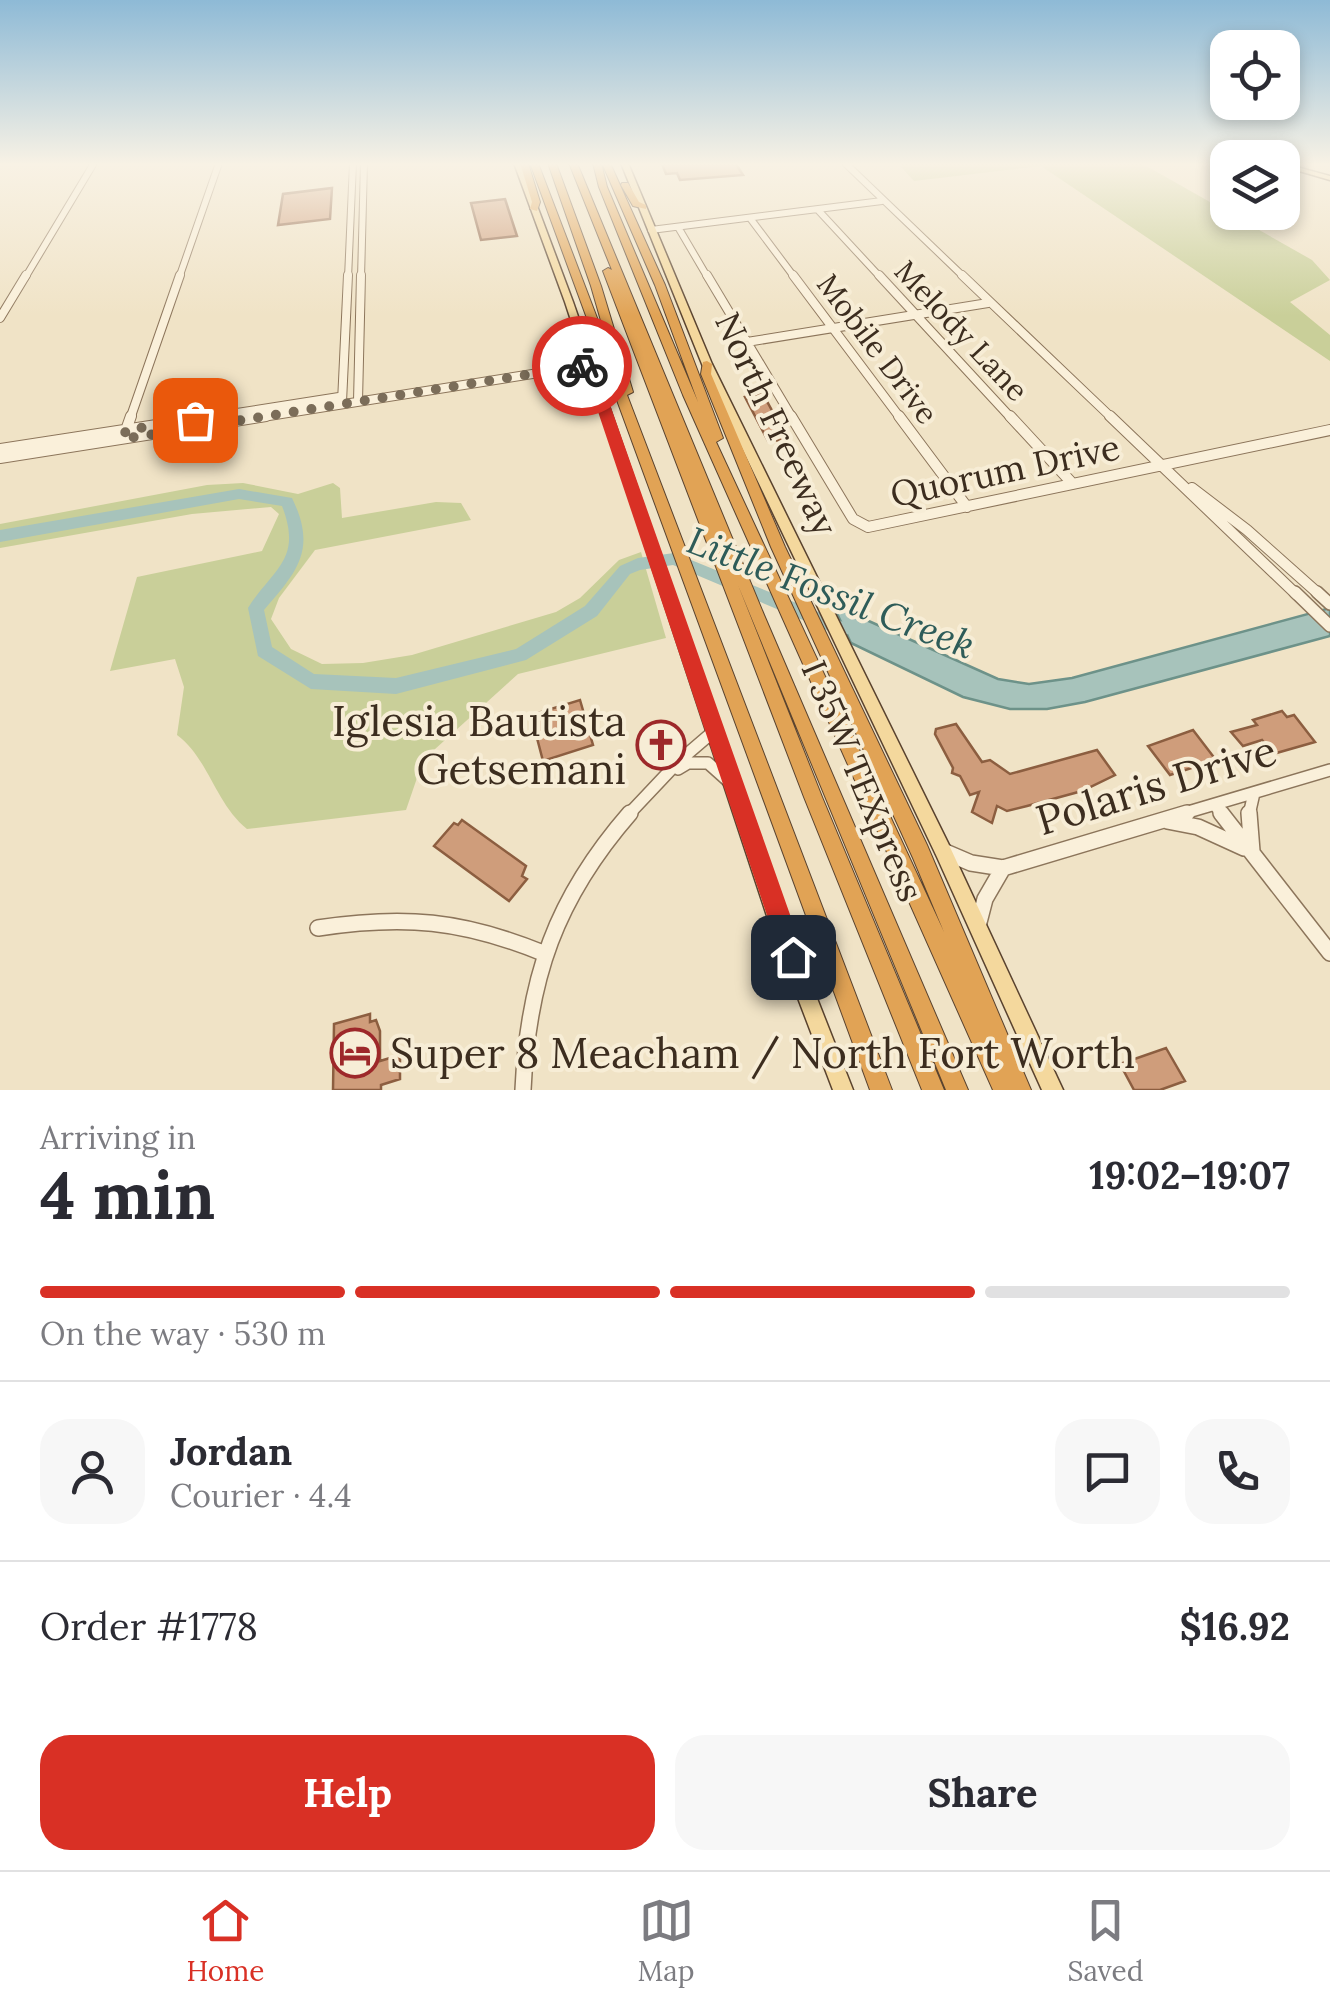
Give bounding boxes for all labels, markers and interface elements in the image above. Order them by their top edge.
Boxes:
map controls [1210,30,1300,230]
button: locate [1210,30,1300,120]
button: layers [1210,140,1300,230]
street label: Melody Lane [886,252,1037,409]
street label: Mobile Drive [809,266,947,431]
street label: North Freeway [705,305,848,543]
courier [532,316,632,416]
icon: bike [555,339,610,394]
pin [153,378,238,463]
icon: bag [168,393,223,448]
street label: Quorum Drive [886,424,1124,517]
water label: Little Fossil Creek [681,515,982,669]
street label: I 35W TEXpress [791,653,933,908]
place label: Iglesia Bautista Getsemani [332,694,626,796]
church icon: Iglesia Bautista Getsemani [635,719,687,771]
street label: Polaris Drive [1029,723,1283,847]
pin [751,915,836,1000]
icon: home [766,930,821,985]
place label: Super 8 Meacham / North Fort Worth [390,1026,1135,1080]
hotel icon: Super 8 Meacham / North Fort Worth [329,1027,381,1079]
text: Arriving in [40,1117,196,1158]
text: 19:02–19:07 [1089,1151,1290,1199]
text: 4 min [40,1154,215,1237]
text: On the way · 530 m [40,1313,326,1354]
button: person [40,1419,145,1524]
button: chat [1055,1419,1160,1524]
button: phone [1185,1419,1290,1524]
text: Jordan [170,1427,292,1475]
text: Courier · 4.4 [170,1475,352,1516]
text: Order #1778 [40,1602,258,1650]
text: $16.92 [1179,1602,1290,1650]
button: Help [40,1735,655,1850]
button: Share [675,1735,1290,1850]
tab: Home [187,1893,264,1989]
tab: Map [638,1893,694,1989]
tab: Saved [1068,1893,1143,1989]

